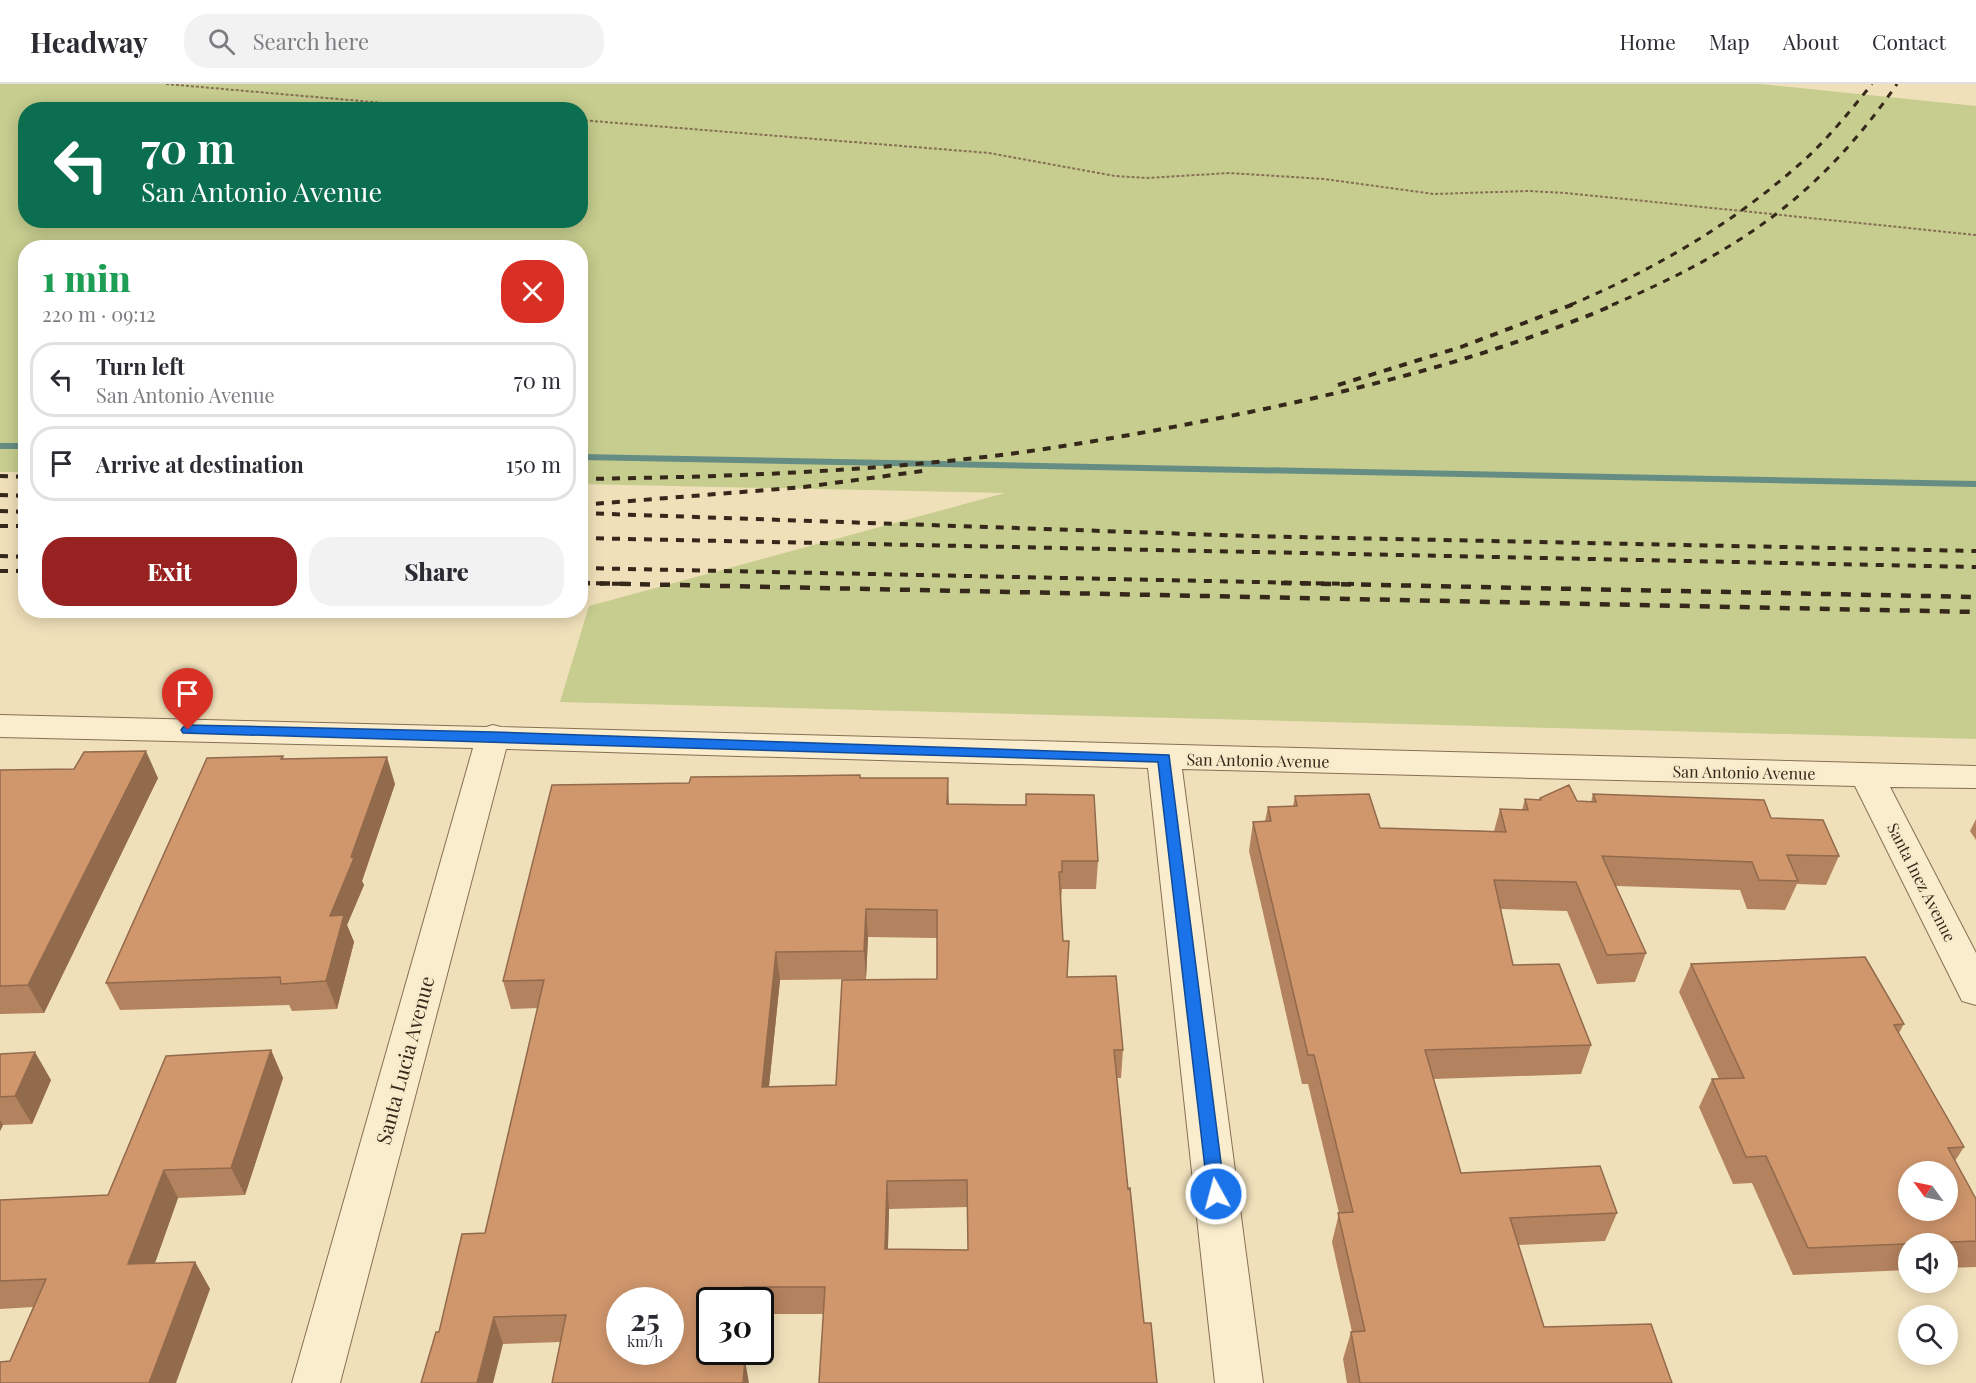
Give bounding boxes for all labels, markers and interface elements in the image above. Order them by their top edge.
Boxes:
search box [184,14,604,68]
text: Headway [30,23,148,60]
icon: search [205,25,238,58]
text: Search here [253,26,369,56]
text: Home [1620,27,1676,55]
text: Map [1709,27,1750,55]
text: About [1783,27,1839,55]
text: Contact [1872,27,1946,55]
text: 70 m [141,119,235,175]
icon: left [42,126,120,204]
text: San Antonio Avenue [141,173,382,209]
text: 1 min [42,253,131,301]
button: close [501,260,564,323]
text: 220 m · 09:12 [42,300,156,327]
text: Turn left [96,351,185,381]
icon: left [45,363,78,396]
text: 70 m [514,365,561,395]
text: San Antonio Avenue [96,381,275,408]
icon: arrive [45,447,78,480]
text: Arrive at destination [96,449,304,479]
text: 150 m [506,449,561,479]
button: Exit [42,537,297,606]
button: Share [309,537,564,606]
pin [162,668,213,730]
icon: arrive [171,677,204,710]
street label: San Antonio Avenue [1186,748,1330,772]
street label: San Antonio Avenue [1672,760,1816,784]
street label: Santa Inez Avenue [1883,819,1961,945]
street label: Santa Lucia Avenue [369,973,439,1147]
north arrow [1898,1161,1958,1221]
map controls [1898,1161,1958,1365]
position arrow [1184,1162,1248,1226]
button: sound [1898,1233,1958,1293]
speed limit sign: 30 [696,1287,774,1365]
text: 25 [630,1299,660,1339]
button: search [1898,1305,1958,1365]
text: km/h [627,1331,663,1351]

